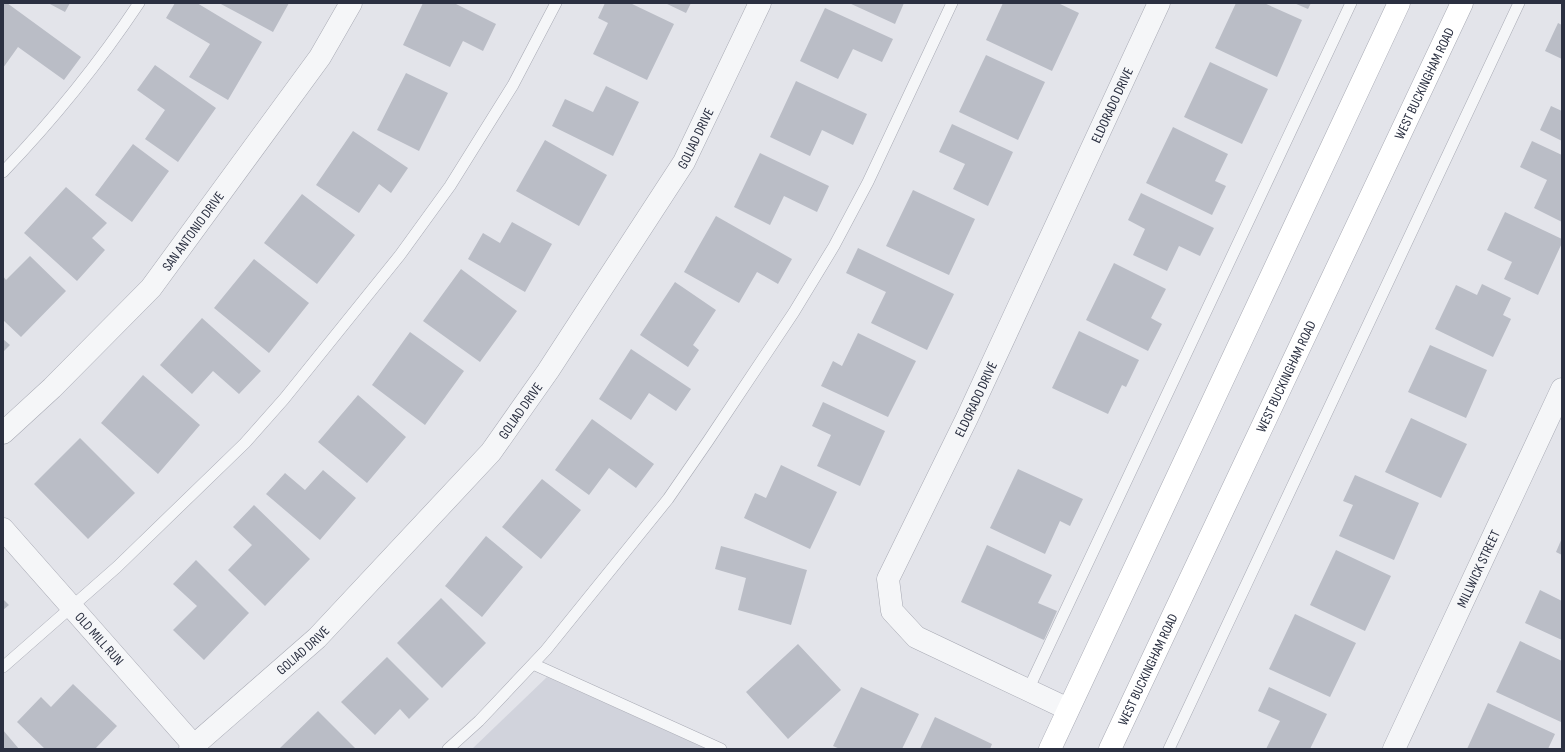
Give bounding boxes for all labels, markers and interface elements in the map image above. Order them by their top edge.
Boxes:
street label: WEST BUCKINGHAM ROAD [1390,25,1458,142]
street label: ELDORADO DRIVE [1087,64,1137,146]
street label: GOLIAD DRIVE [673,105,717,172]
street label: SAN ANTONIO DRIVE [158,188,228,274]
street label: WEST BUCKINGHAM ROAD [1252,318,1320,435]
street label: ELDORADO DRIVE [951,358,1001,440]
street label: GOLIAD DRIVE [494,379,546,442]
street label: MILLWICK STREET [1453,527,1504,610]
street label: OLD MILL RUN [72,608,128,669]
street label: WEST BUCKINGHAM ROAD [1114,611,1181,728]
street label: GOLIAD DRIVE [273,622,333,678]

